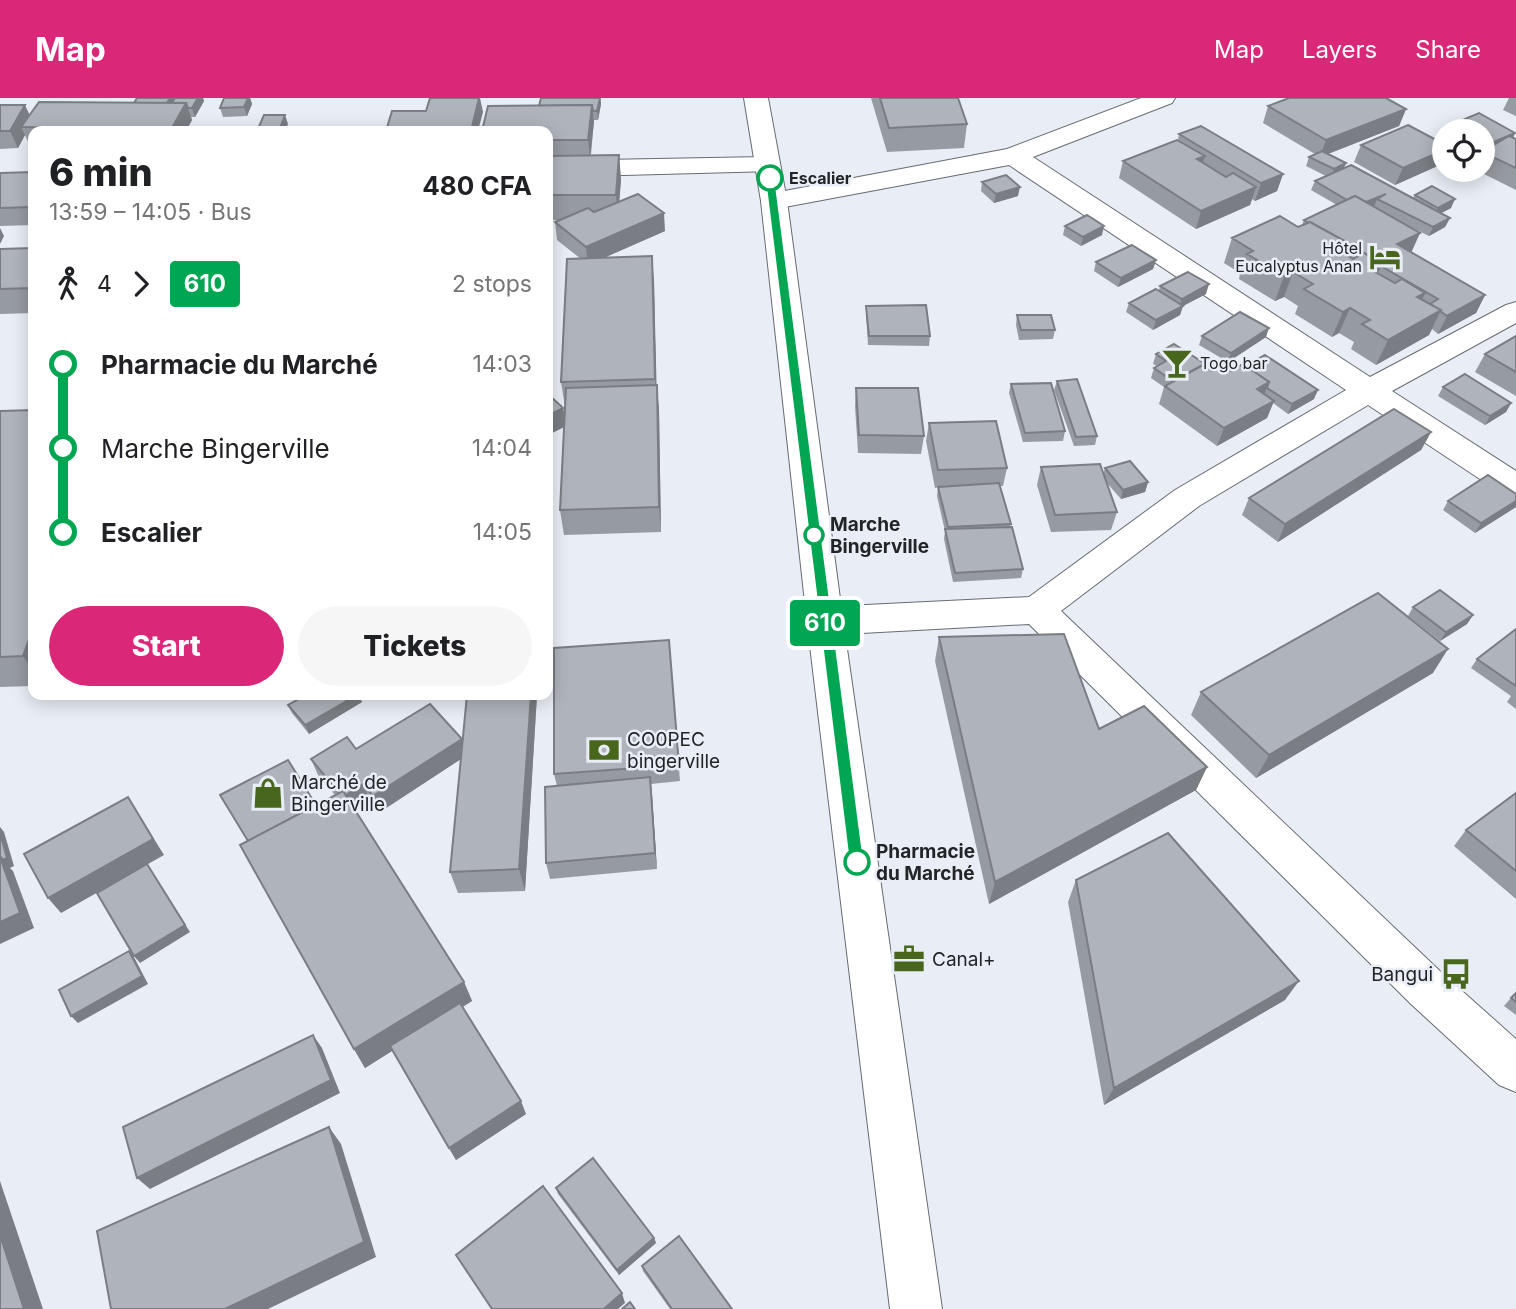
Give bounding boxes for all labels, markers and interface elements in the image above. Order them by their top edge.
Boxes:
text: Map [35,29,106,69]
text: Map [1214,35,1264,64]
text: Layers [1302,35,1377,64]
text: Share [1415,35,1481,64]
map controls [1432,119,1495,182]
button: locate [1432,119,1495,182]
text: 6 min [49,149,153,195]
marker: Escalier [757,165,783,191]
place label: Escalier [789,168,852,188]
text: 480 CFA [422,170,532,201]
text: 13:59 – 14:05 · Bus [49,198,252,226]
place label: Hôtel Eucalyptus Anan [1235,238,1362,276]
hotel icon: Hôtel Eucalyptus Anan [1368,240,1402,274]
icon: walk [49,265,87,303]
icon: forward [122,265,160,303]
text: 610 [184,269,226,298]
text: 4 [97,270,112,298]
text: 2 stops [452,270,532,298]
bar icon: Togo bar [1160,346,1194,380]
text: Pharmacie du Marché [101,349,378,380]
text: 14:03 [472,350,532,378]
place label: Togo bar [1200,353,1268,373]
text: Marche Bingerville [101,433,330,464]
text: 14:04 [472,434,532,462]
place label: Marche Bingerville [830,513,929,558]
text: Escalier [101,517,202,548]
text: 14:05 [473,518,532,546]
marker: Marche Bingerville [804,525,824,545]
line badge: 610 [785,600,865,646]
button: Start [49,606,284,686]
button: Tickets [298,606,532,686]
text: 610 [804,608,846,637]
place label: CO0PEC bingerville [627,728,720,773]
bank icon: CO0PEC bingerville [587,733,621,767]
place label: Marché de Bingerville [291,771,387,816]
shop icon: Marché de Bingerville [251,776,285,810]
place label: Pharmacie du Marché [876,840,975,885]
marker: Pharmacie du Marché [844,849,870,875]
office icon: Canal+ [892,942,926,976]
place label: Canal+ [932,948,996,971]
bus stop icon: Bangui [1439,957,1473,991]
place label: Bangui [1371,963,1433,986]

